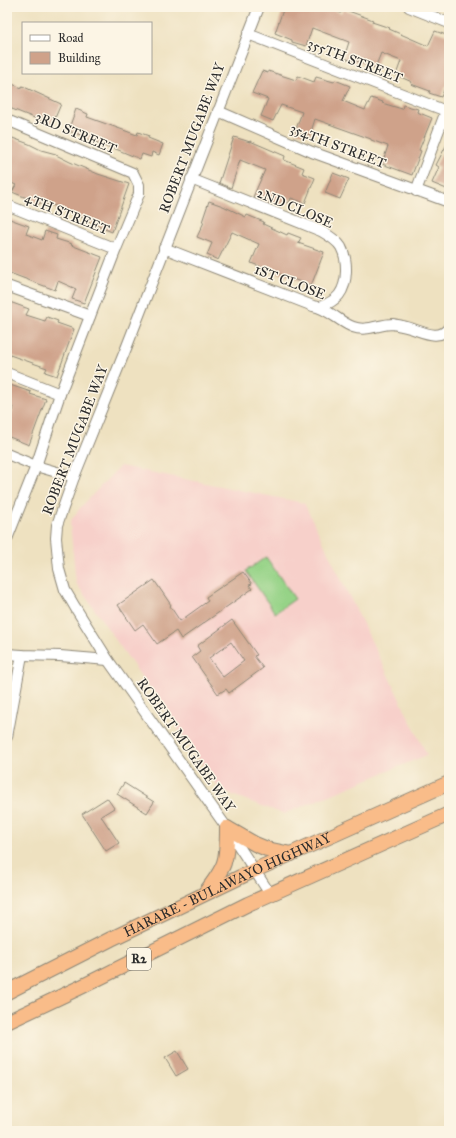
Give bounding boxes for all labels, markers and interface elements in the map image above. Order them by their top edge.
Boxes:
legend [22,22,152,74]
text: Road [58,31,84,45]
street label: 355TH STREET [305,35,405,87]
text: Building [58,51,101,66]
street label: ROBERT MUGABE WAY [156,60,229,215]
street label: 3RD STREET [33,108,120,158]
street label: 354TH STREET [288,120,389,172]
street label: 2ND CLOSE [254,184,336,232]
street label: 4TH STREET [22,189,112,239]
street label: 1ST CLOSE [252,261,328,303]
street label: ROBERT MUGABE WAY [39,362,112,517]
street label: ROBERT MUGABE WAY [133,675,239,816]
street label: HARARE - BULAWAYO HIGHWAY [121,828,334,940]
road number: R2 [127,948,151,970]

